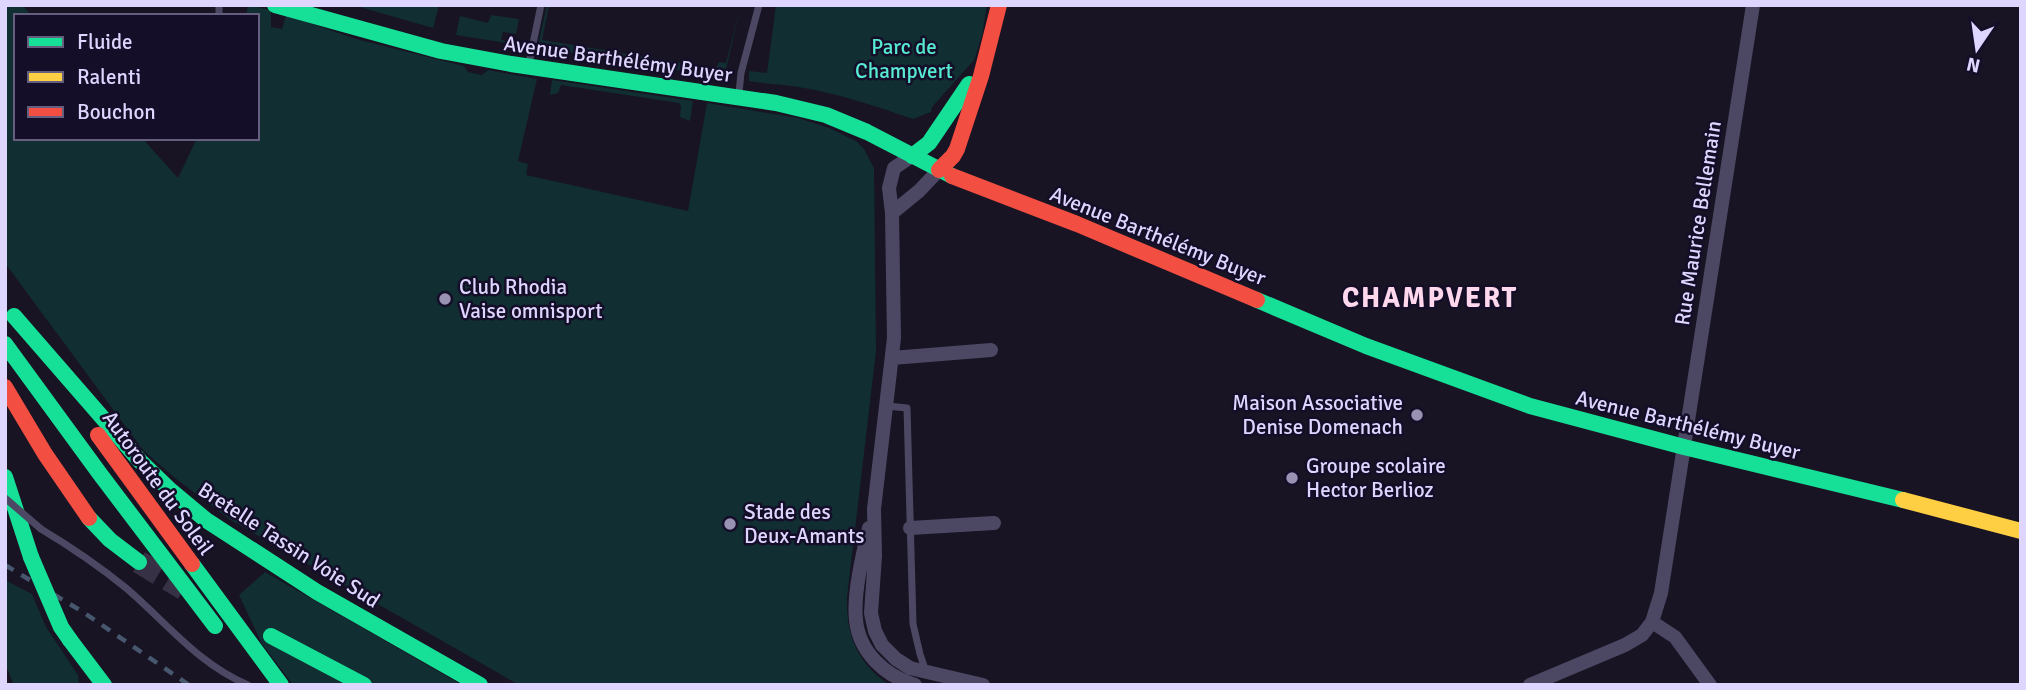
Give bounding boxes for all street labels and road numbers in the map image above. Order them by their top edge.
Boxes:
street label: Avenue Barthélémy Buyer [502,30,734,88]
street label: Rue Maurice Bellemain [1669,119,1727,327]
street label: Avenue Barthélémy Buyer [1046,181,1270,291]
street label: Avenue Barthélémy Buyer [1573,385,1803,466]
street label: Autoroute du Soleil [97,406,219,560]
street label: Bretelle Tassin Voie Sud [193,476,385,614]

